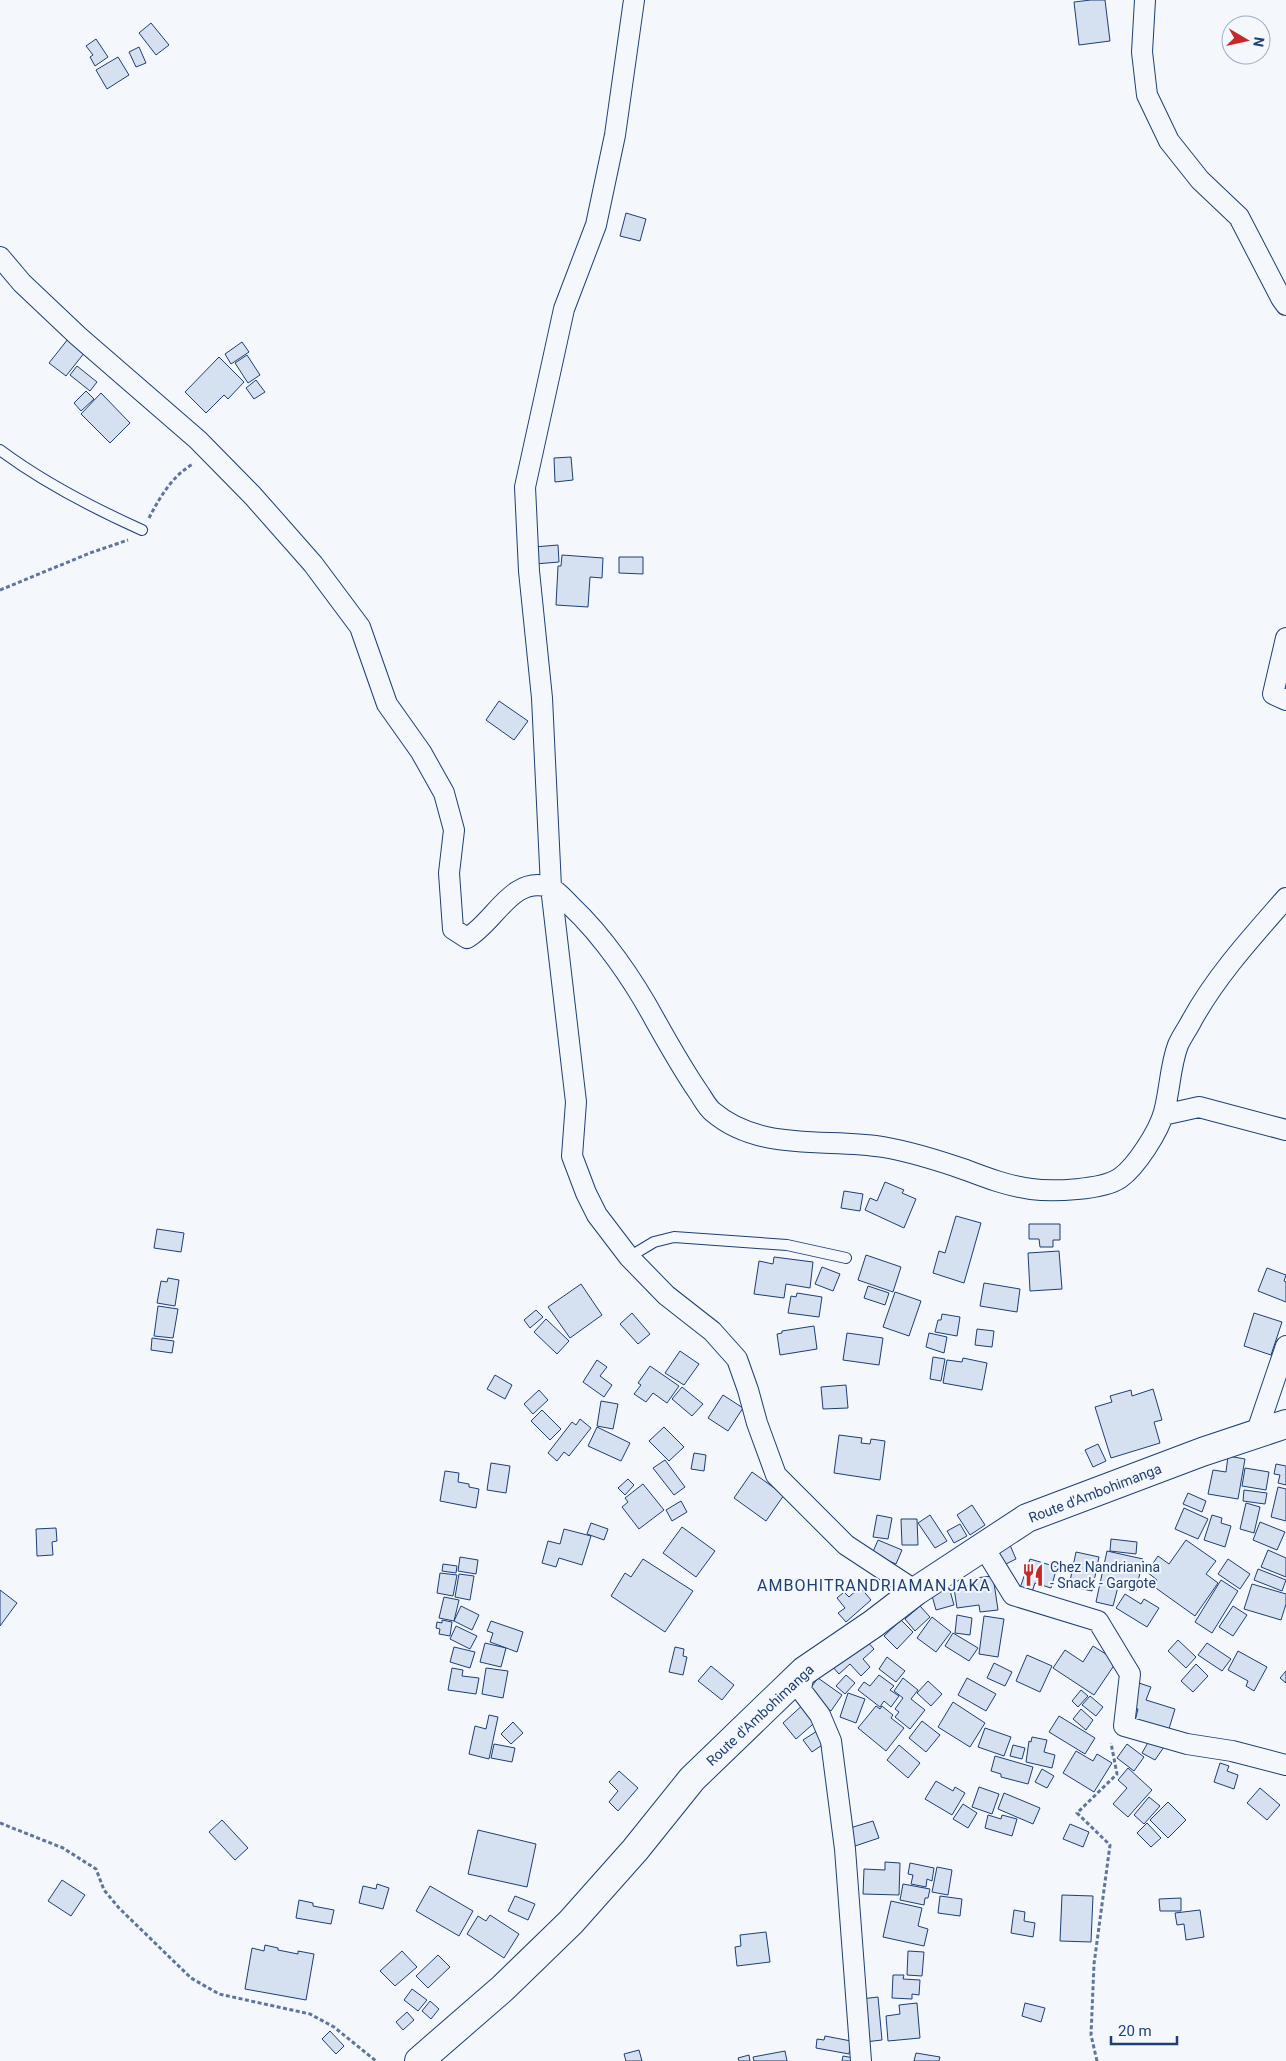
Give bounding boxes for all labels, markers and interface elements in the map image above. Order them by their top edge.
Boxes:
north arrow [1221,15,1271,65]
text: N [1250,36,1268,48]
street label: Route d'Ambohimanga [1026,1460,1164,1526]
place label: Chez Nandrianina - Snack - Gargote [1050,1559,1160,1591]
restaurant icon: Chez Nandrianina - Snack - Gargote [1020,1562,1046,1588]
district label: AMBOHITRANDRIAMANJAKA [757,1576,991,1595]
street label: Route d'Ambohimanga [703,1661,817,1769]
scale bar [1111,2014,1177,2046]
text: 20 m [1118,2022,1152,2040]

